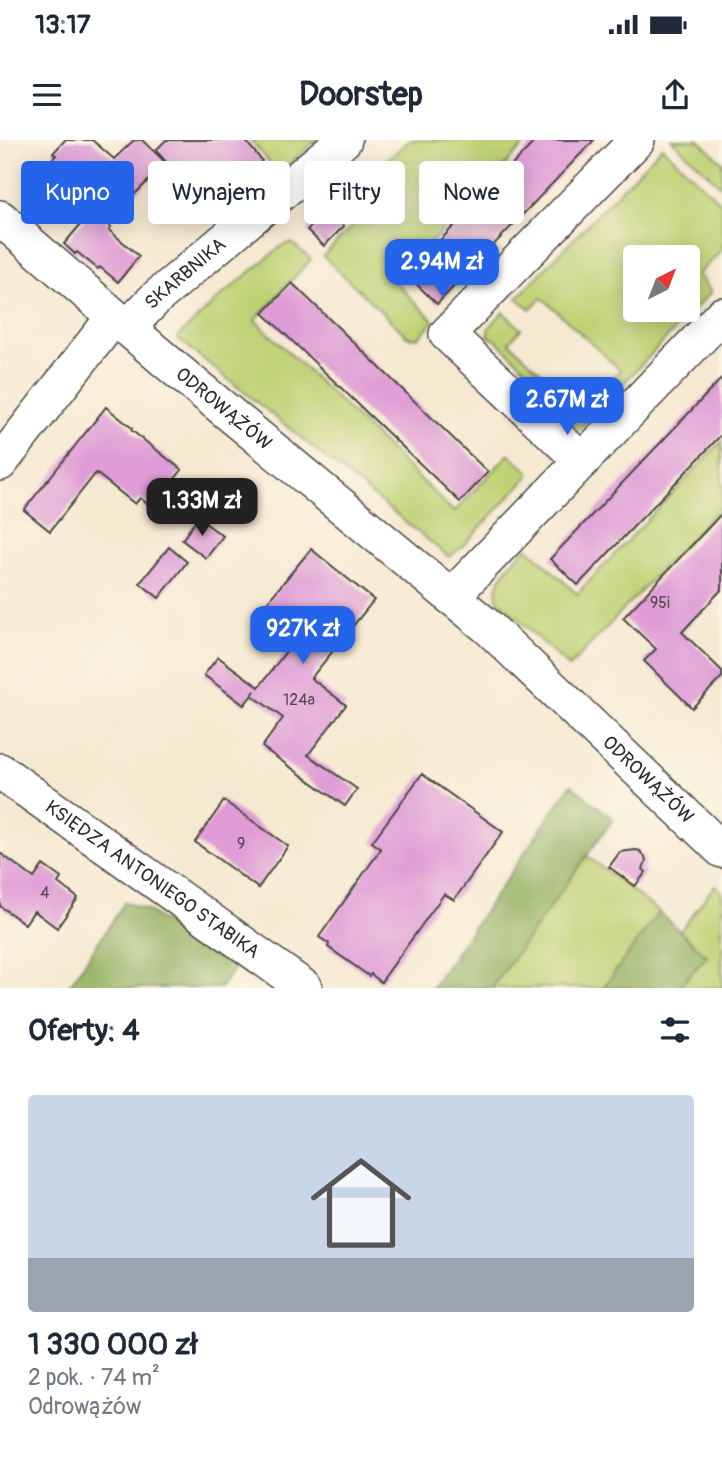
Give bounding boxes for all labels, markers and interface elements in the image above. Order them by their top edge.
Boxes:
text: 13:17 [35,9,91,41]
text: Doorstep [299,75,423,115]
icon: menu [28,76,66,114]
icon: share [656,76,694,114]
chip: Kupno [21,161,134,224]
chip: Wynajem [148,161,290,224]
chip: Filtry [304,161,405,224]
chip: Nowe [419,161,524,224]
street label: SKARBNIKA [140,232,231,314]
pin: 2.94M zł [370,240,514,299]
north arrow [623,245,700,322]
map controls [623,245,700,322]
text: 2.94M zł [401,247,483,276]
street label: ODROWĄŻÓW [171,362,277,455]
pin: 2.67M zł [495,378,639,437]
text: 2.67M zł [526,385,608,414]
pin: 1.33M zł [130,478,274,538]
text: 1.33M zł [163,486,241,515]
house number: 95i [650,593,670,613]
pin: 927K zł [238,606,368,666]
text: 927K zł [266,614,340,643]
house number: 124a [283,690,315,710]
street label: ODROWĄŻÓW [597,730,699,829]
street label: KSIĘDZA ANTONIEGO STABIKA [41,795,264,964]
house number: 9 [237,834,245,854]
house number: 4 [40,883,50,903]
icon: filters [656,1011,694,1049]
text: Oferty: 4 [28,1012,140,1049]
icon: home [298,1140,424,1266]
text: 1 330 000 zł [28,1326,198,1363]
text: 2 pok. · 74 m² [28,1363,160,1392]
text: Odrowążów [28,1392,141,1421]

